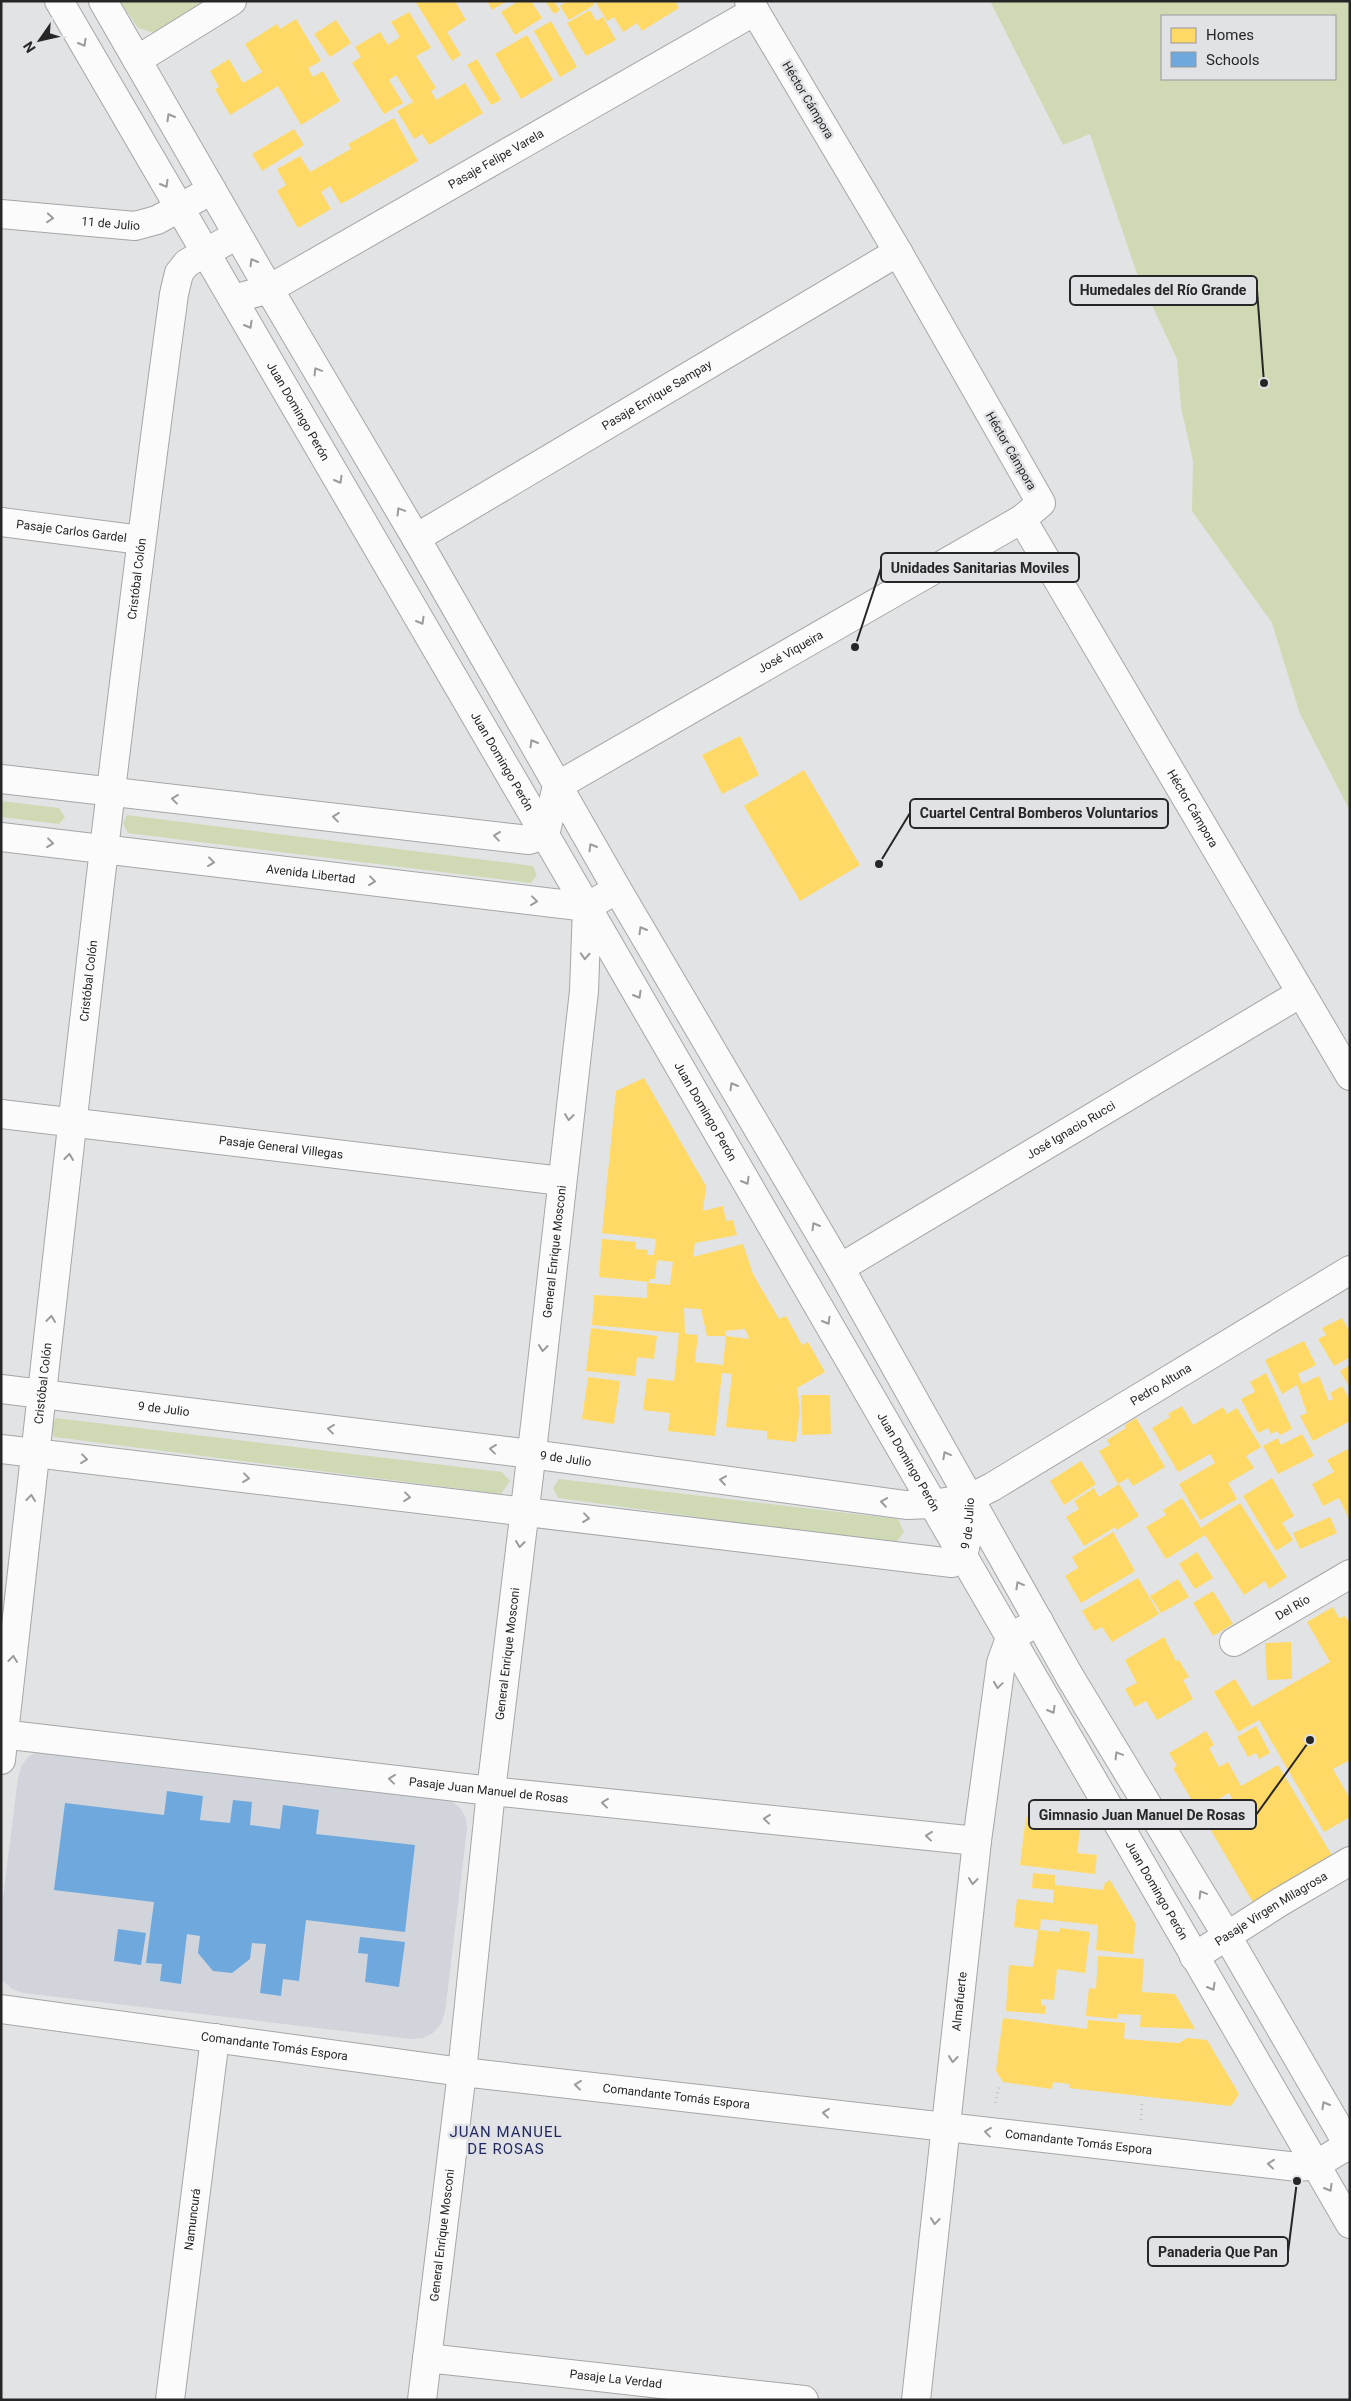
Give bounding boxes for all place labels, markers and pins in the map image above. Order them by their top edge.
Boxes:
callout: Humedales del Río Grande [1070,276,1257,305]
callout: Unidades Sanitarias Moviles [881,553,1079,582]
callout: Cuartel Central Bomberos Voluntarios [910,799,1168,828]
callout: Gimnasio Juan Manuel De Rosas [1029,1800,1256,1829]
callout: Panaderia Que Pan [1148,2237,1288,2266]

